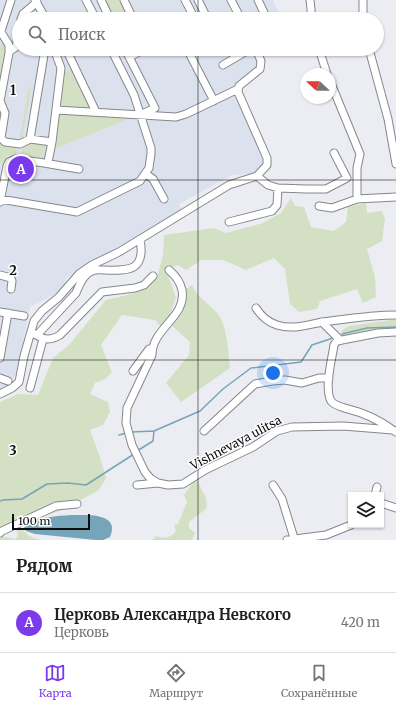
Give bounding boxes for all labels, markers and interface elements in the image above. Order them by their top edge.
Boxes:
search box [12,12,384,56]
icon: search [26,23,48,45]
text: Поиск [58,25,105,44]
north arrow [300,68,336,104]
text: 1 [10,82,16,99]
pin: A [8,154,34,184]
text: 2 [9,262,17,279]
your location [263,363,283,383]
street label: Vishnevaya ulitsa [187,412,284,473]
text: 3 [9,442,17,459]
map controls [348,492,384,528]
button: layers [348,492,384,528]
scale bar [12,512,90,531]
text: 100 m [18,514,50,528]
text: Рядом [16,555,72,577]
text: Церковь Александра Невского [54,605,291,624]
text: A [24,614,34,631]
text: 420 m [341,614,380,631]
text: Церковь [54,624,109,641]
tab: Карта [39,662,72,700]
tab: Маршрут [149,662,203,700]
tab: Сохранённые [281,662,357,700]

